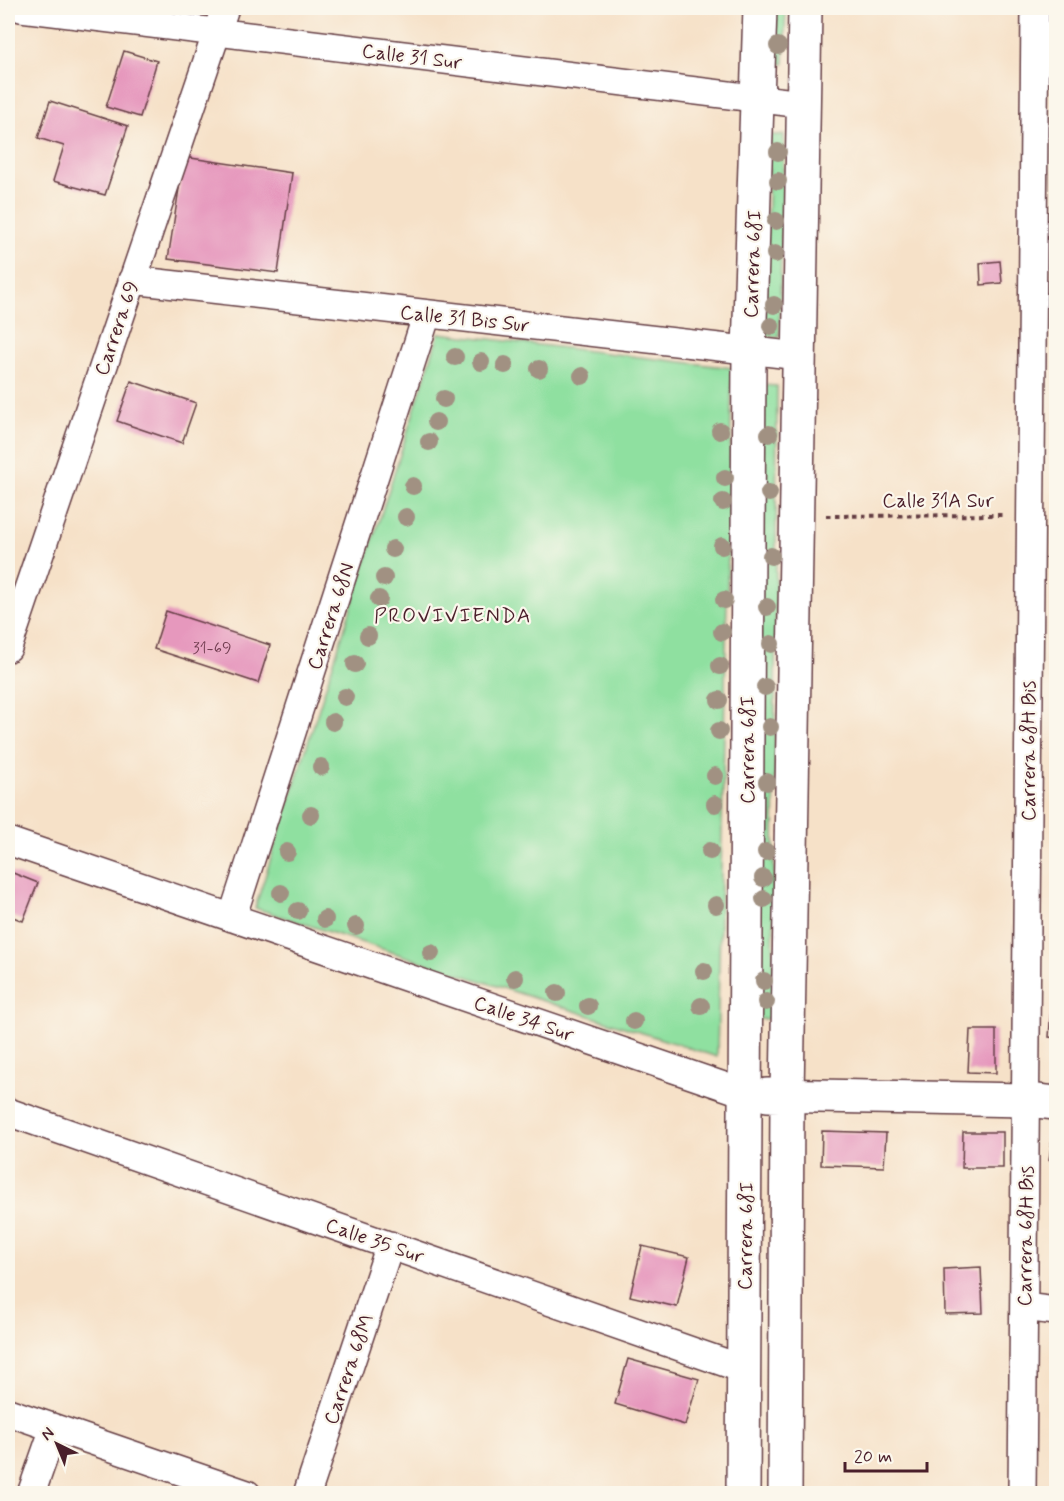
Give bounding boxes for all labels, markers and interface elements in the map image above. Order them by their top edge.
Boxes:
street label: Calle 31 Sur [360,38,464,77]
street label: Carrera 68I [738,210,769,319]
street label: Carrera 69 [89,278,146,379]
street label: Calle 31 Bis Sur [399,299,531,340]
street label: Calle 31A Sur [882,488,994,515]
street label: Carrera 68N [301,560,361,673]
district label: PROVIVIENDA [374,602,532,630]
house number: 31-69 [192,638,232,659]
street label: Carrera 68H Bis [1016,681,1043,821]
street label: Carrera 68I [735,696,762,804]
street label: Calle 34 Sur [470,990,578,1049]
street label: Carrera 68H Bis [1012,1165,1041,1307]
street label: Carrera 68I [732,1182,761,1290]
street label: Calle 35 Sur [322,1212,428,1271]
street label: Carrera 68M [318,1311,381,1428]
north arrow [27,1414,87,1474]
text: N [37,1423,59,1445]
scale bar [845,1435,928,1473]
text: 20 m [854,1445,892,1469]

